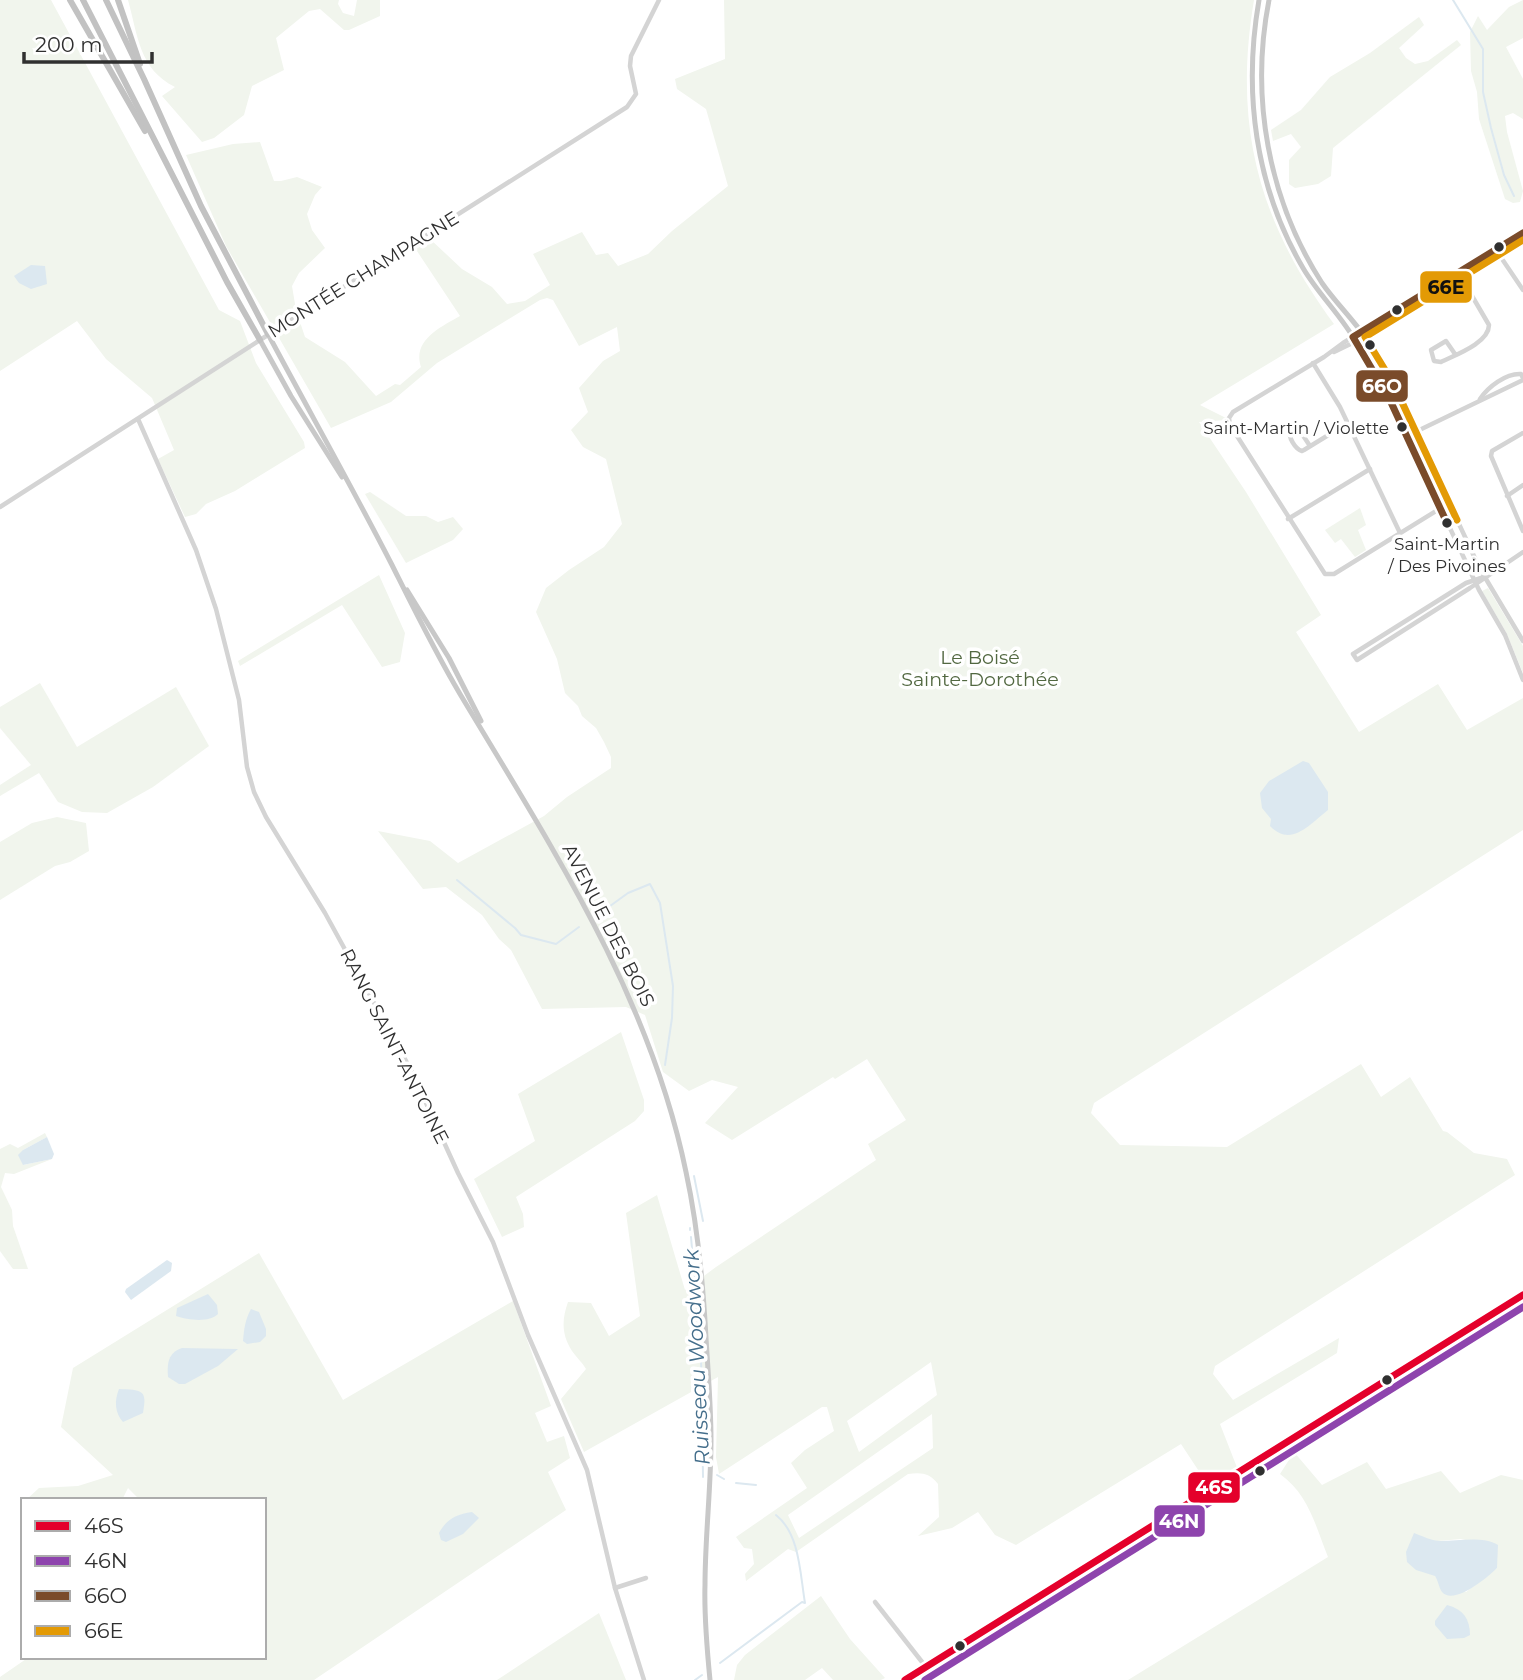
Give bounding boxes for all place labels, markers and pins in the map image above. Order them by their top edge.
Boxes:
unlabelled marker [1492,240,1506,254]
unlabelled marker [1390,303,1404,317]
unlabelled marker [1363,338,1377,352]
place label: Saint-Martin / Violette [1203,418,1389,438]
marker: Saint-Martin / Violette [1395,420,1409,434]
marker: Saint-Martin / Des Pivoines [1440,516,1454,530]
place label: Saint-Martin / Des Pivoines [1387,534,1506,576]
unlabelled marker [1380,1373,1394,1387]
unlabelled marker [1253,1464,1267,1478]
unlabelled marker [953,1639,967,1653]

